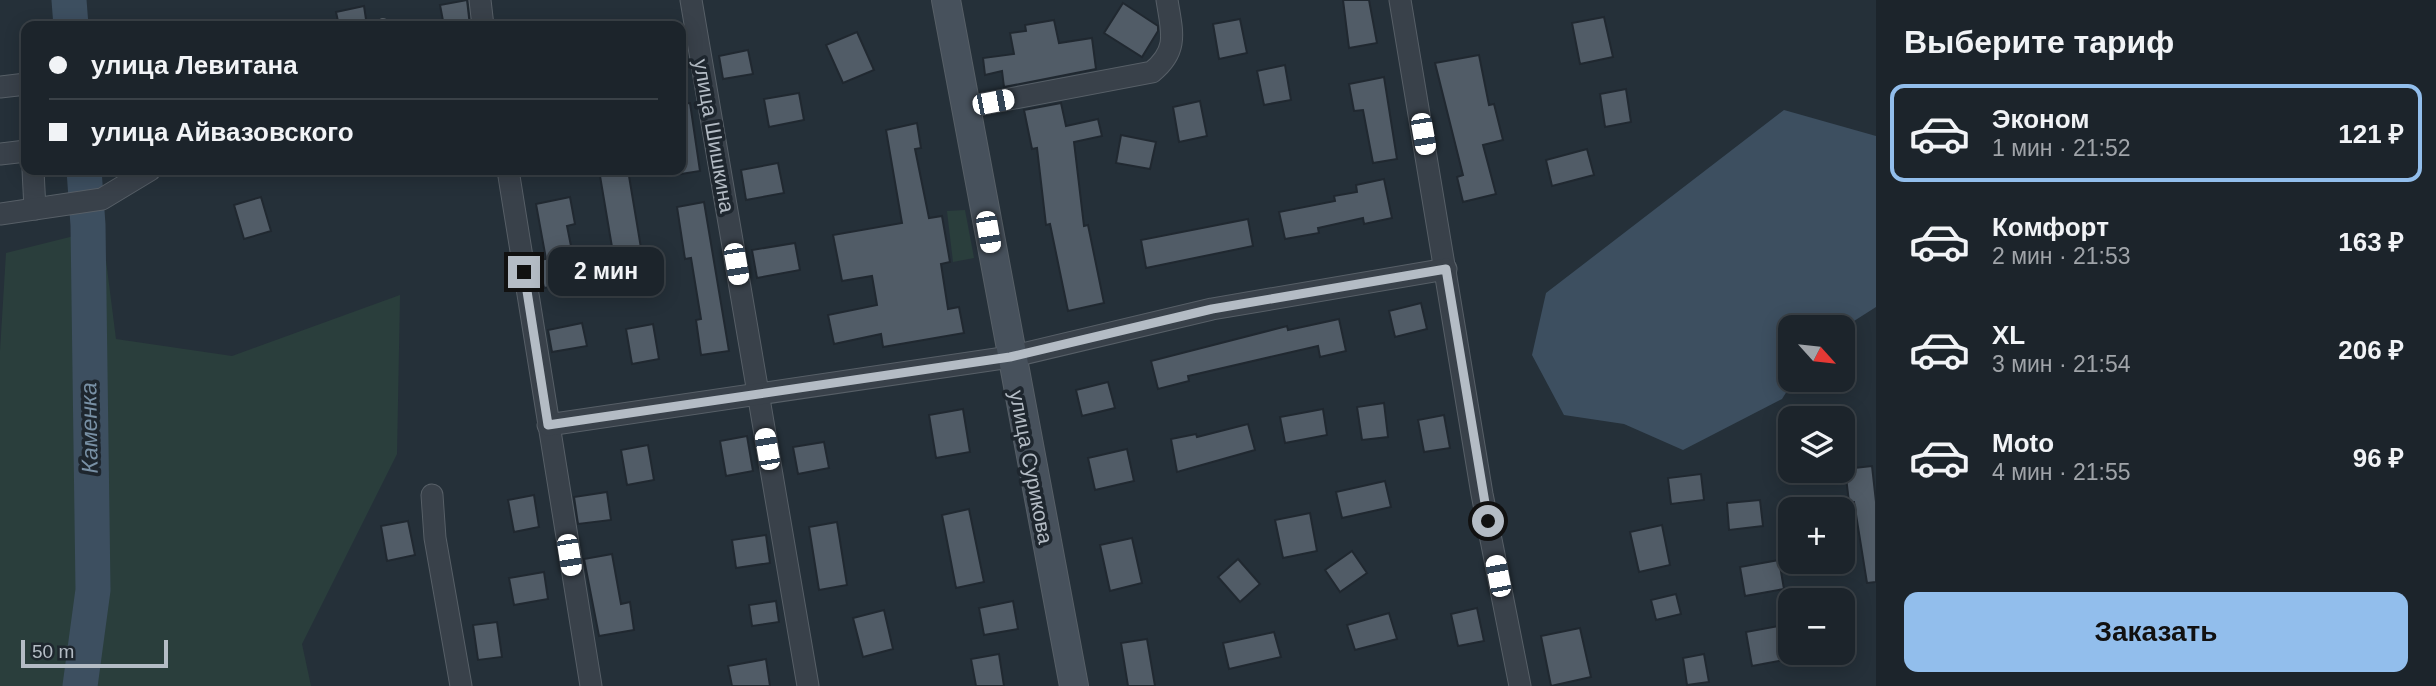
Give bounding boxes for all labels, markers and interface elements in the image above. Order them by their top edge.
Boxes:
text: Выберите тариф [1904,24,2174,60]
text: улица Левитана [91,50,298,80]
street label: улица Шишкина [690,57,739,215]
car [971,88,1016,116]
icon: car [1908,102,1971,165]
text: Эконом [1992,104,2090,134]
car [1410,111,1437,157]
text: улица Айвазовского [91,117,354,147]
text: 121 ₽ [2338,119,2404,149]
text: 1 мин · 21:52 [1992,135,2131,161]
car [975,209,1002,255]
icon: car [1908,210,1971,273]
text: Комфорт [1992,212,2109,242]
text: 163 ₽ [2338,227,2404,257]
car [723,241,750,287]
text: 2 мин · 21:53 [1992,243,2131,269]
callout: 2 мин [548,247,664,296]
route end [508,256,540,288]
text: 2 мин [574,258,638,284]
north arrow [1778,315,1855,392]
map controls [1778,315,1855,665]
icon: car [1908,318,1971,381]
text: XL [1992,320,2025,350]
text: 206 ₽ [2338,335,2404,365]
text: 3 мин · 21:54 [1992,351,2131,377]
water label: Каменка [75,382,103,474]
street label: улица Сурикова [1005,388,1058,546]
button: layers [1778,406,1855,483]
car [754,426,781,472]
icon: car [1908,426,1971,489]
text: Moto [1992,428,2054,458]
text: 96 ₽ [2353,443,2404,473]
text: 4 мин · 21:55 [1992,459,2131,485]
button: + [1778,497,1855,574]
route start [1472,505,1504,537]
car [556,533,583,577]
car [1484,553,1513,599]
button: − [1778,588,1855,665]
button: Заказать [1904,592,2408,672]
scale bar [21,637,168,669]
text: 50 m [32,641,74,662]

